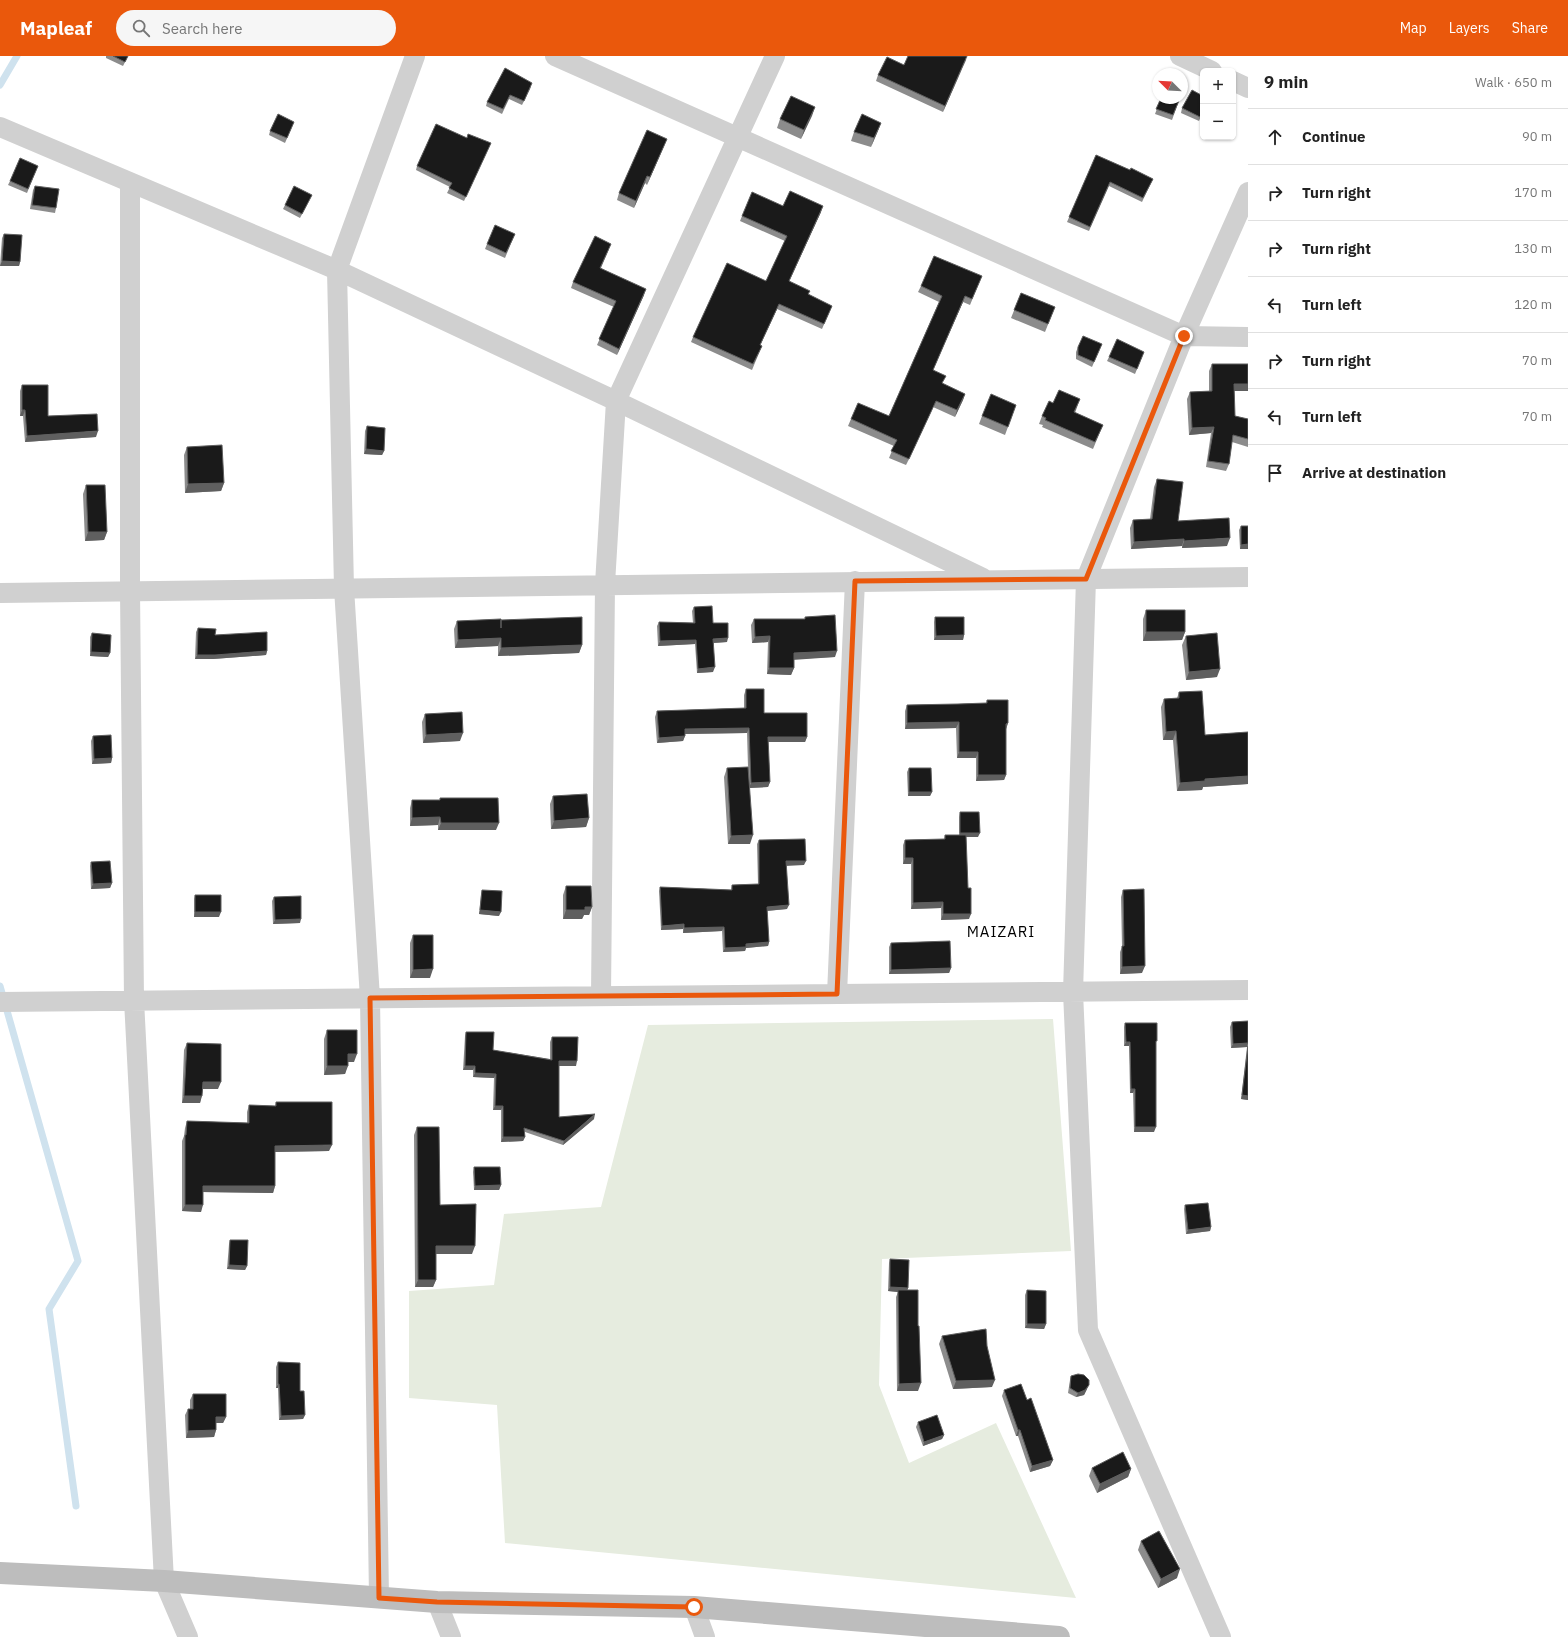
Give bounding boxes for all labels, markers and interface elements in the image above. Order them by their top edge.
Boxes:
search box [116,10,396,46]
text: Mapleaf [20,16,92,40]
icon: search [130,17,152,39]
text: Search here [162,19,242,38]
text: Map [1400,19,1427,37]
text: Layers [1449,19,1490,37]
text: Share [1512,19,1548,37]
north arrow [1152,68,1188,104]
map controls [1200,68,1236,140]
button: + [1200,68,1236,104]
text: 9 min [1264,71,1308,93]
text: Walk · 650 m [1475,74,1552,91]
button: − [1200,104,1236,140]
icon: ahead [1264,126,1286,148]
text: Continue [1302,127,1366,146]
text: 90 m [1522,128,1552,145]
icon: right [1264,182,1286,204]
text: Turn right [1302,183,1371,202]
text: 170 m [1514,184,1552,201]
icon: right [1264,238,1286,260]
text: Turn right [1302,239,1371,258]
text: 130 m [1514,240,1552,257]
icon: left [1264,294,1286,316]
text: Turn left [1302,295,1362,314]
text: 120 m [1514,296,1552,313]
route end [1175,327,1193,345]
icon: right [1264,350,1286,372]
text: Turn right [1302,351,1371,370]
text: 70 m [1522,352,1552,369]
icon: left [1264,406,1286,428]
text: Turn left [1302,407,1362,426]
text: 70 m [1522,408,1552,425]
icon: arrive [1264,462,1286,484]
text: Arrive at destination [1302,463,1446,482]
district label: MAIZARI [967,922,1035,941]
route start [685,1598,703,1616]

